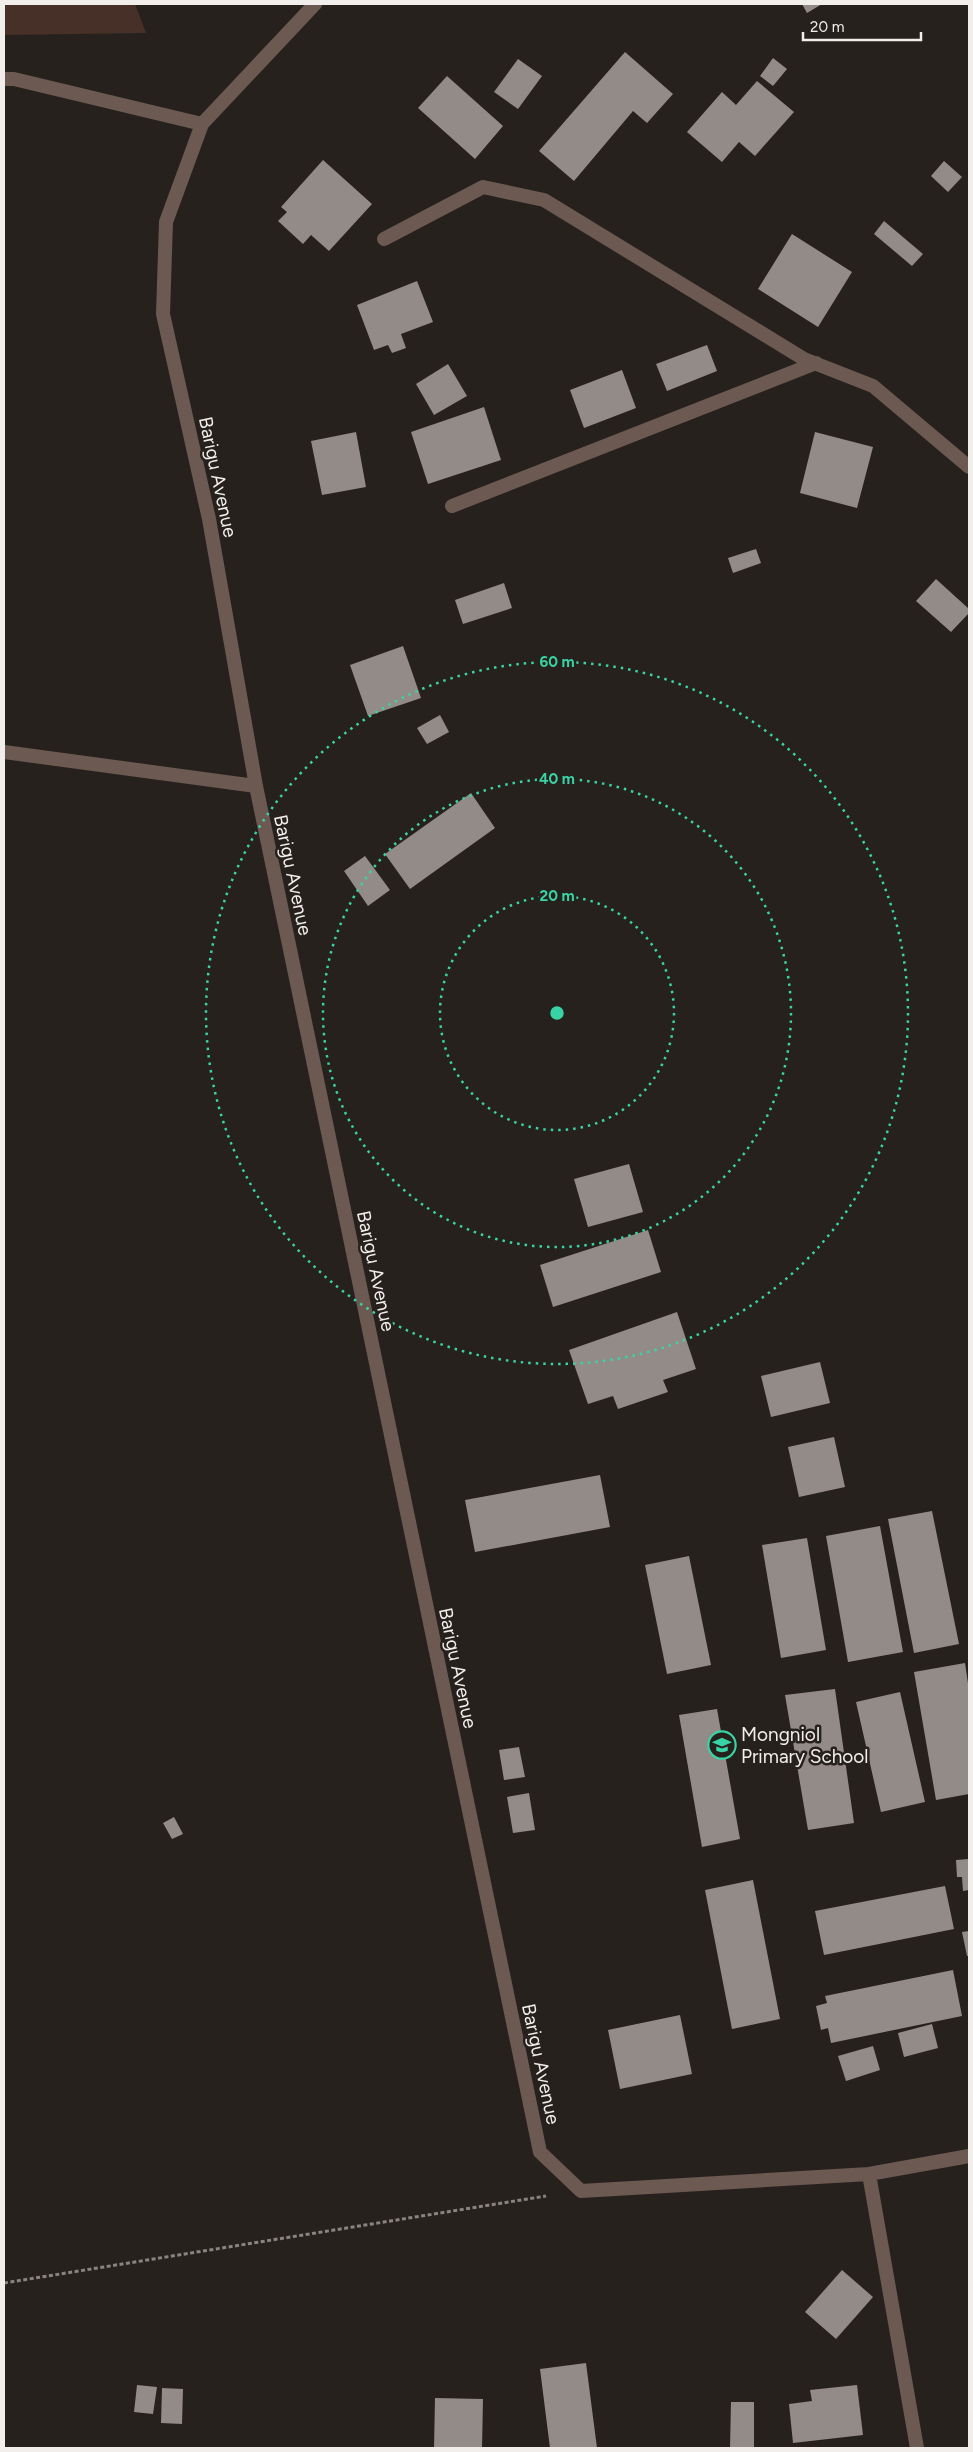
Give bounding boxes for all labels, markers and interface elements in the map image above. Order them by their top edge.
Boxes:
scale bar [803,10,920,42]
text: 20 m [810,18,844,36]
street label: Barigu Avenue [194,415,242,539]
text: 60 m [539,653,575,671]
text: 40 m [539,770,575,788]
street label: Barigu Avenue [269,813,317,937]
text: 20 m [539,887,575,905]
centre of rings [548,1004,566,1022]
street label: Barigu Avenue [352,1209,400,1333]
street label: Barigu Avenue [434,1606,482,1730]
place label: Mongniol Primary School [741,1723,869,1768]
school or university icon: Mongniol Primary School [707,1730,737,1760]
street label: Barigu Avenue [517,2002,565,2126]

